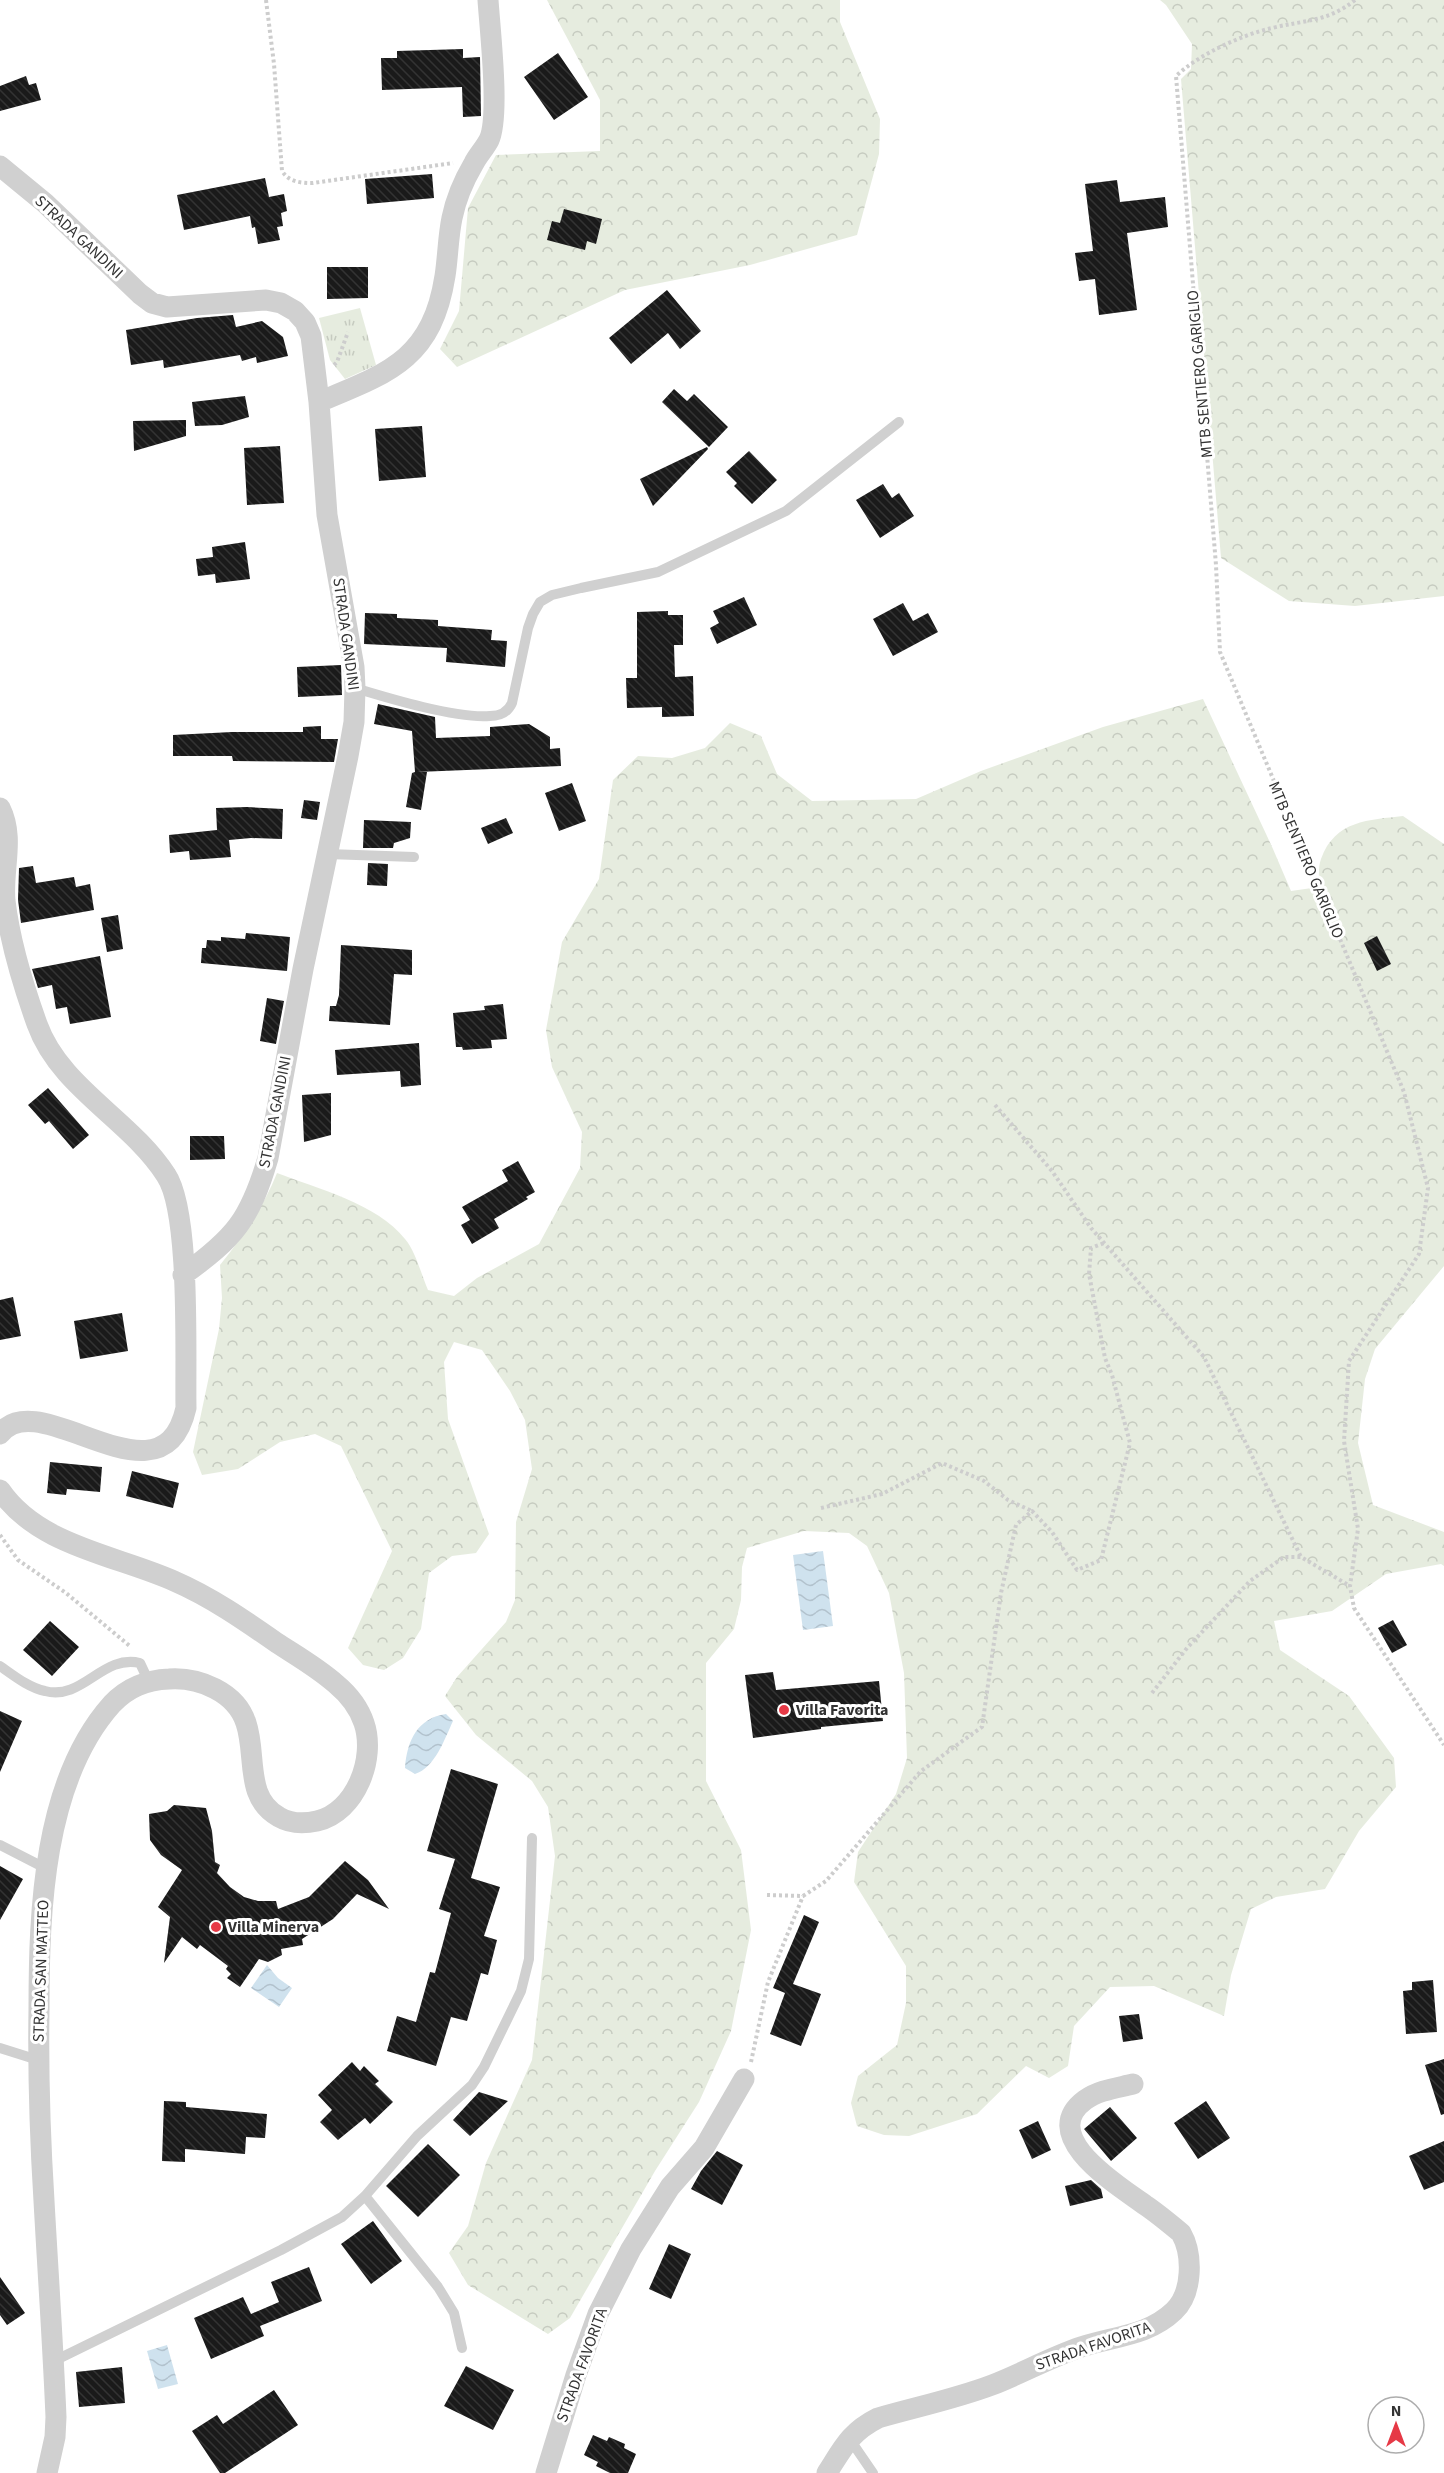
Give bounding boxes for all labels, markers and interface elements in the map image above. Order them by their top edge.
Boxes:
street label: STRADA GANDINI [30,190,128,284]
street label: MTB SENTIERO GARIGLIO [1182,289,1218,459]
street label: STRADA GANDINI [327,576,365,692]
street label: MTB SENTIERO GARIGLIO [1263,778,1349,942]
street label: STRADA GANDINI [253,1054,297,1170]
place label: Villa Favorita [795,1699,888,1721]
marker: Villa Favorita [777,1703,791,1717]
street label: STRADA SAN MATTEO [28,1899,54,2043]
place label: Villa Minerva [227,1916,319,1938]
marker: Villa Minerva [209,1920,223,1934]
street label: STRADA FAVORITA [551,2304,613,2425]
street label: STRADA FAVORITA [1032,2316,1154,2376]
north arrow [1366,2395,1426,2455]
text: N [1391,2400,1401,2422]

